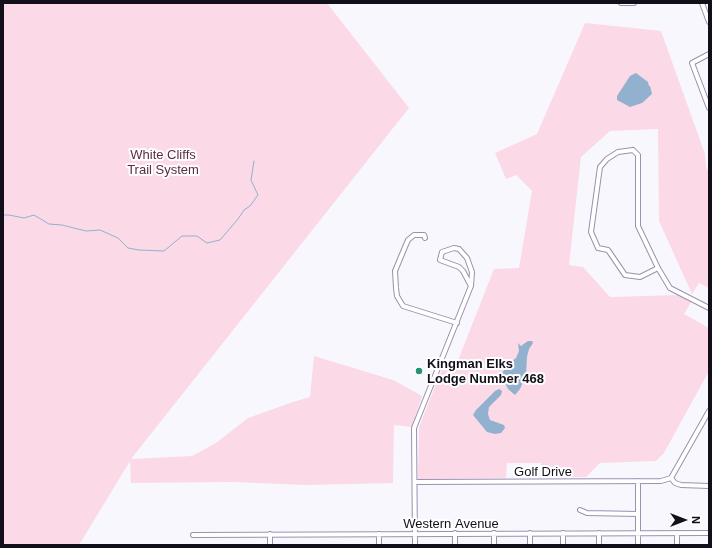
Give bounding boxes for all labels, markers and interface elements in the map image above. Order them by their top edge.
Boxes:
park label: White Cliffs Trail System [127,147,199,178]
place label: Kingman Elks Lodge Number 468 [427,356,544,387]
marker: Kingman Elks Lodge Number 468 [414,366,424,376]
street label: Golf Drive [514,464,572,480]
north arrow [664,500,704,540]
street label: Western Avenue [403,516,499,532]
text: N [690,516,702,524]

